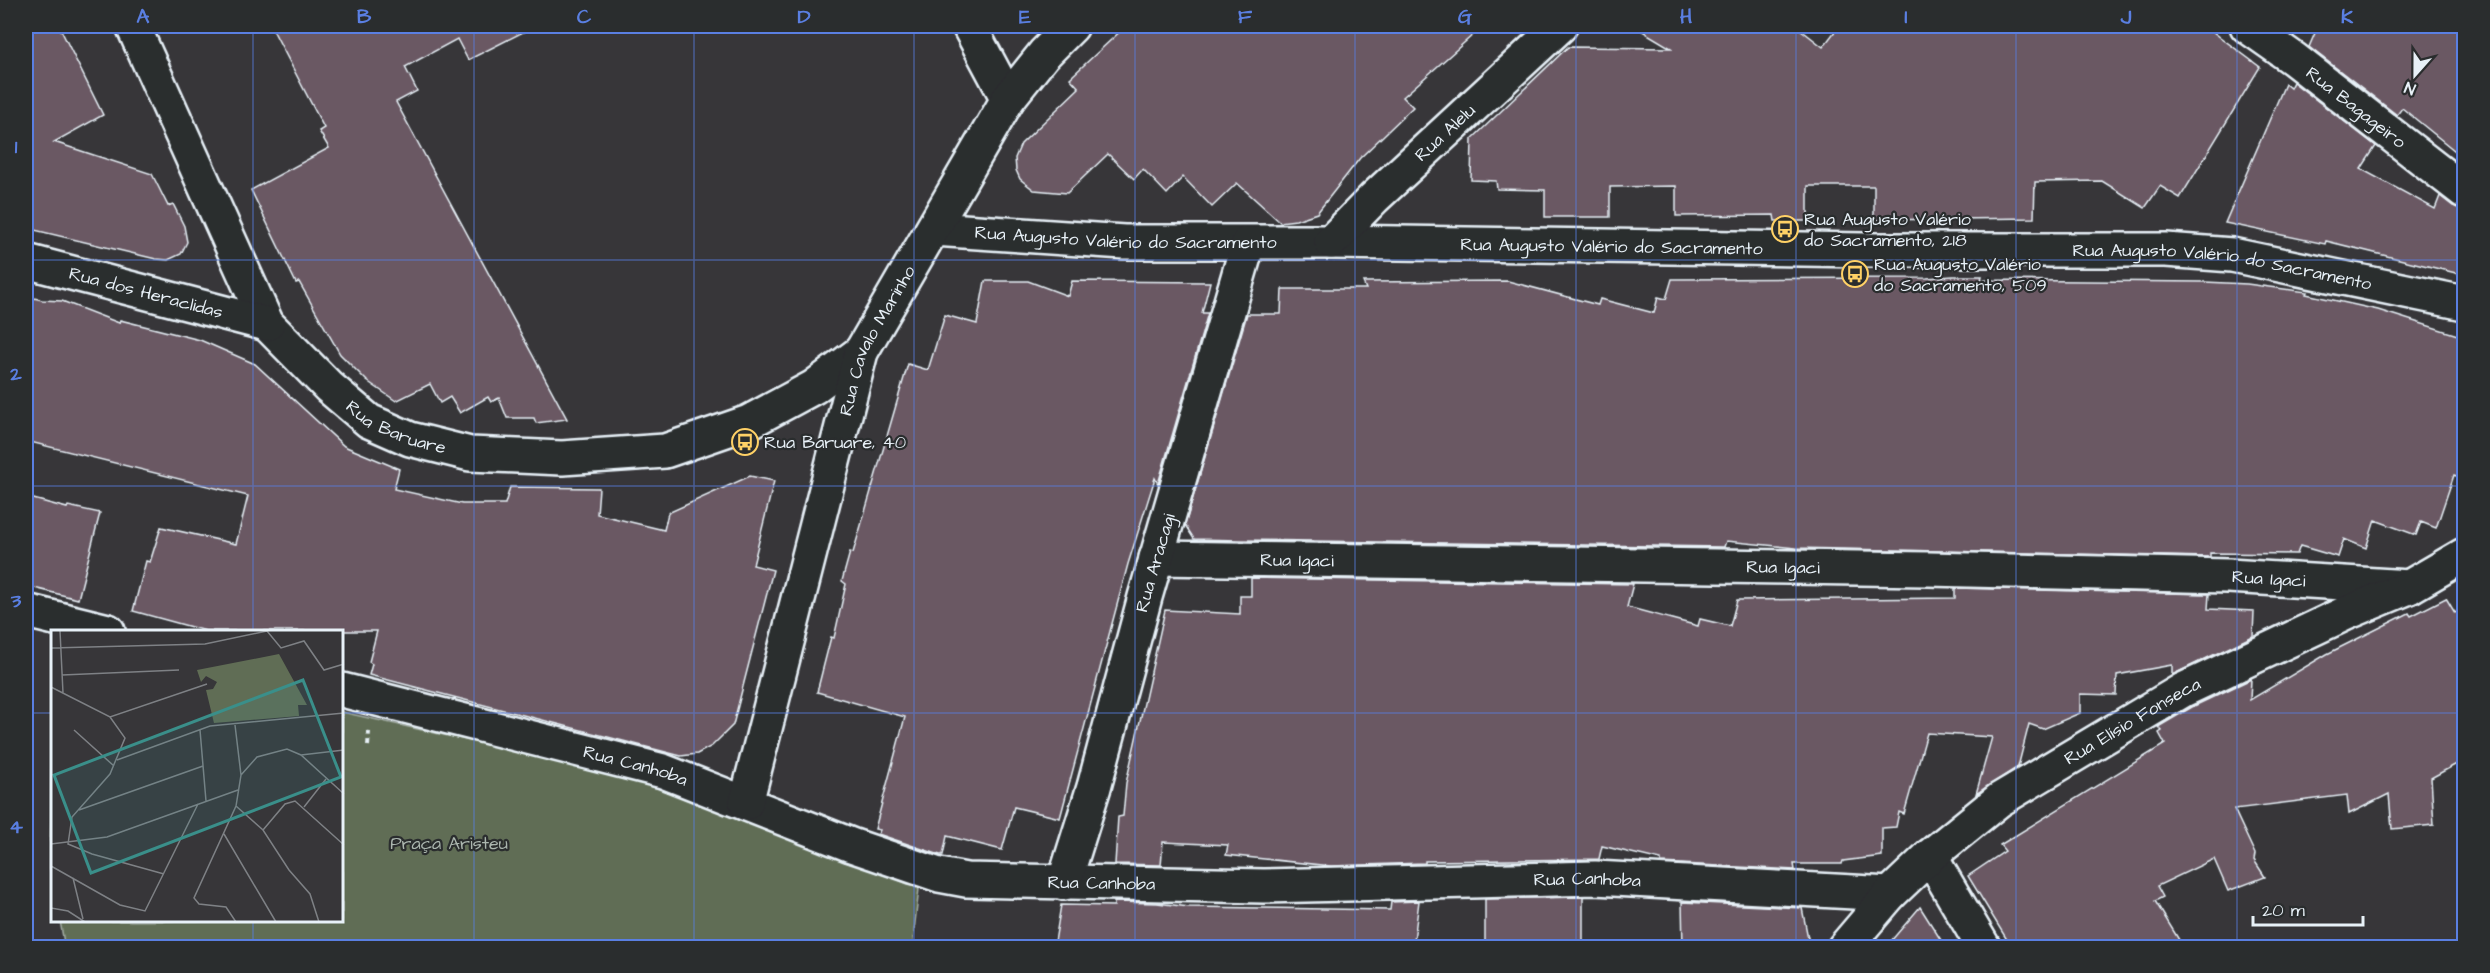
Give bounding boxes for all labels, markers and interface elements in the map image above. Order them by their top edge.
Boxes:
text: A [137,3,150,31]
text: B [357,3,372,31]
text: C [577,3,592,31]
text: D [798,3,811,31]
text: E [1019,3,1031,31]
text: F [1238,3,1253,31]
text: G [1458,3,1472,31]
text: H [1680,3,1692,31]
text: I [1904,3,1908,31]
text: J [2120,3,2132,31]
text: K [2341,3,2354,31]
north arrow [2385,45,2445,105]
street label: Rua Bagageiro [2301,60,2411,154]
text: N [2401,76,2419,100]
street label: Rua Alelu [1409,98,1481,167]
text: 1 [15,133,18,161]
place label: Rua Augusto Valério do Sacramento, 218 [1804,207,1971,253]
bus stop icon: Rua Augusto Valério do Sacramento, 218 [1770,214,1800,244]
street label: Rua Augusto Valério do Sacramento [974,219,1277,255]
street label: Rua Augusto Valério do Sacramento [1460,231,1763,261]
street label: Rua Augusto Valério do Sacramento [2072,238,2374,296]
place label: Rua Augusto Valério do Sacramento, 509 [1874,252,2047,298]
bus stop icon: Rua Augusto Valério do Sacramento, 509 [1840,259,1870,289]
street label: Rua dos Heraclidas [66,260,226,324]
street label: Rua Cavalo Marinho [833,261,921,418]
text: 2 [9,360,22,388]
street label: Rua Baruare [341,394,449,460]
bus stop icon: Rua Baruare, 40 [730,427,760,457]
place label: Rua Baruare, 40 [764,430,906,455]
street label: Rua Aracagi [1129,510,1181,615]
street label: Rua Igaci [1260,547,1334,574]
street label: Rua Igaci [1746,554,1820,581]
street label: Rua Igaci [2231,564,2307,593]
text: 3 [10,587,22,615]
inset map [51,630,344,922]
street label: Rua Elísio Fonseca [2059,671,2205,771]
street label: Rua Canhoba [581,739,692,792]
text: 4 [9,813,23,841]
park label: Praça Aristeu [390,831,508,856]
street label: Rua Canhoba [1533,865,1642,893]
street label: Rua Canhoba [1047,869,1155,896]
scale bar [2253,889,2362,927]
text: 20 m [2262,898,2305,923]

